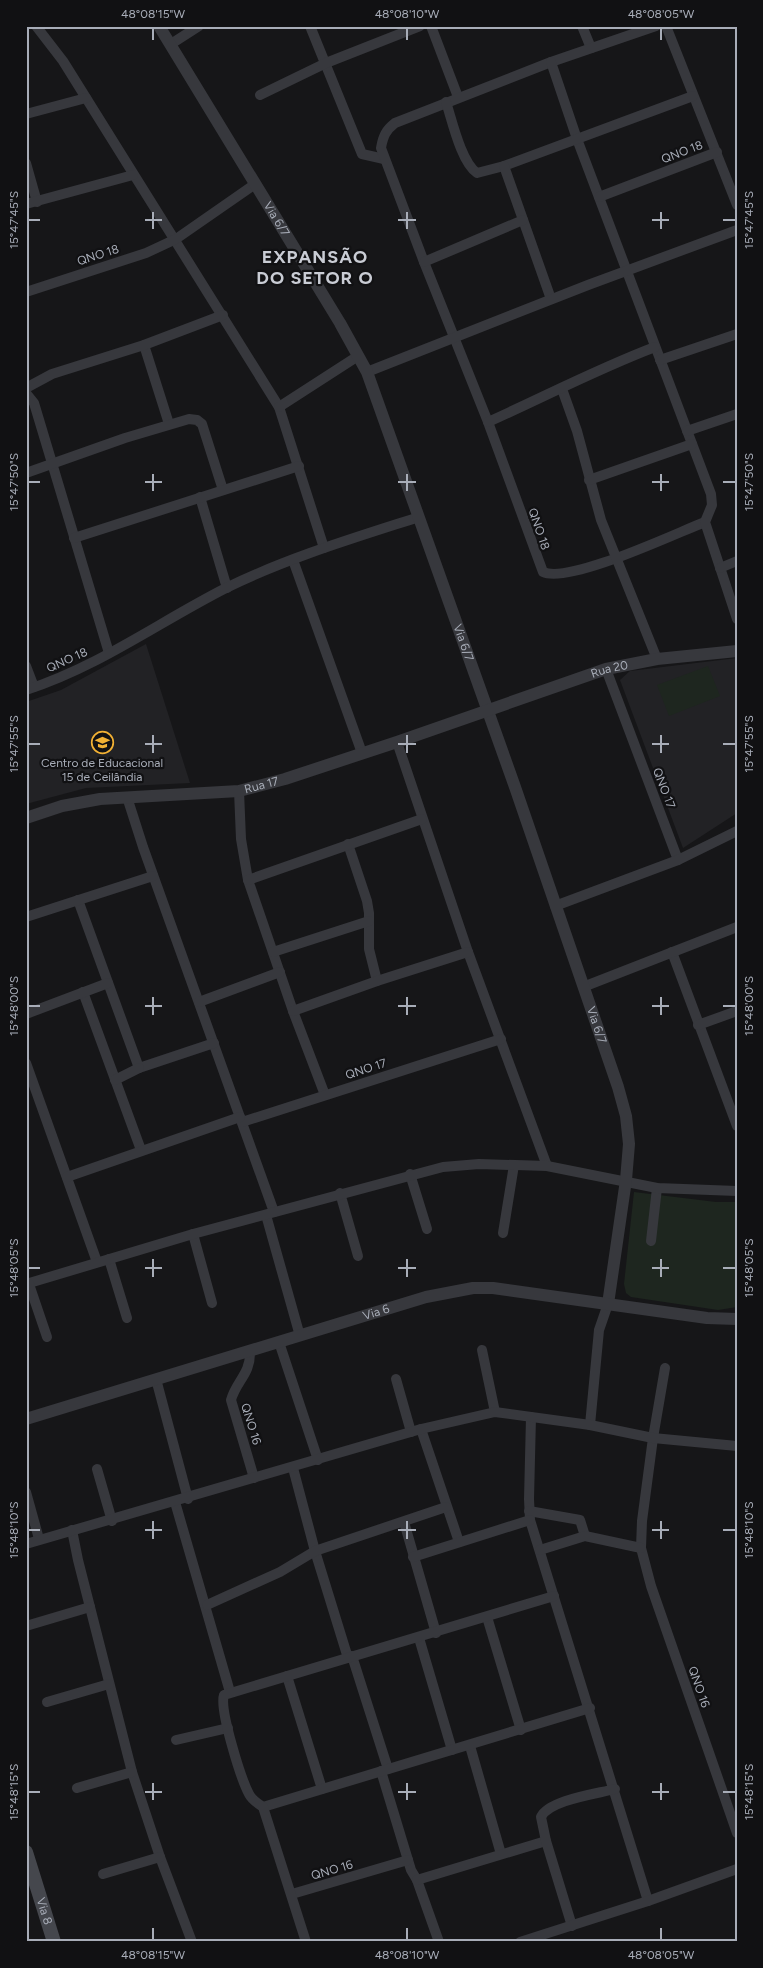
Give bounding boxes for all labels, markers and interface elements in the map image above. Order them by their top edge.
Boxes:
text: 48°08'15"W [121,7,185,21]
text: 48°08'10"W [375,7,440,21]
text: 48°08'05"W [628,7,695,21]
street label: QNO 18 [659,138,705,166]
text: 15°47'45"S [7,191,21,249]
text: 15°47'45"S [742,191,756,249]
street label: Via 6/7 [261,199,293,239]
street label: QNO 18 [75,242,121,268]
district label: EXPANSÃO DO SETOR O [256,246,374,289]
text: 15°47'50"S [7,453,21,511]
text: 15°47'50"S [742,453,756,511]
street label: QNO 18 [525,506,553,552]
street label: Via 6/7 [450,622,477,663]
street label: QNO 18 [44,645,90,675]
street label: Rua 20 [589,658,629,681]
text: 15°47'55"S [7,715,21,773]
text: 15°47'55"S [742,715,756,773]
school or university icon: Centro de Educacional 15 de Ceilândia [90,730,114,754]
place label: Centro de Educacional 15 de Ceilândia [41,756,163,784]
street label: QNO 17 [650,766,678,811]
street label: Rua 17 [243,774,281,796]
text: 15°48'00"S [7,976,21,1036]
text: 15°48'00"S [742,976,756,1036]
street label: Via 6/7 [584,1005,610,1046]
street label: QNO 17 [344,1056,389,1082]
text: 15°48'05"S [7,1238,21,1298]
text: 15°48'05"S [742,1238,756,1298]
street label: Via 6 [361,1302,391,1323]
street label: QNO 16 [238,1402,264,1447]
text: 15°48'10"S [7,1501,21,1559]
text: 15°48'10"S [742,1501,756,1559]
street label: QNO 16 [685,1665,713,1710]
text: 15°48'15"S [7,1764,21,1820]
text: 15°48'15"S [742,1764,756,1820]
street label: QNO 16 [310,1857,355,1883]
street label: Via 8 [34,1896,55,1926]
text: 48°08'15"W [121,1948,185,1962]
text: 48°08'10"W [375,1948,440,1962]
text: 48°08'05"W [628,1948,695,1962]

